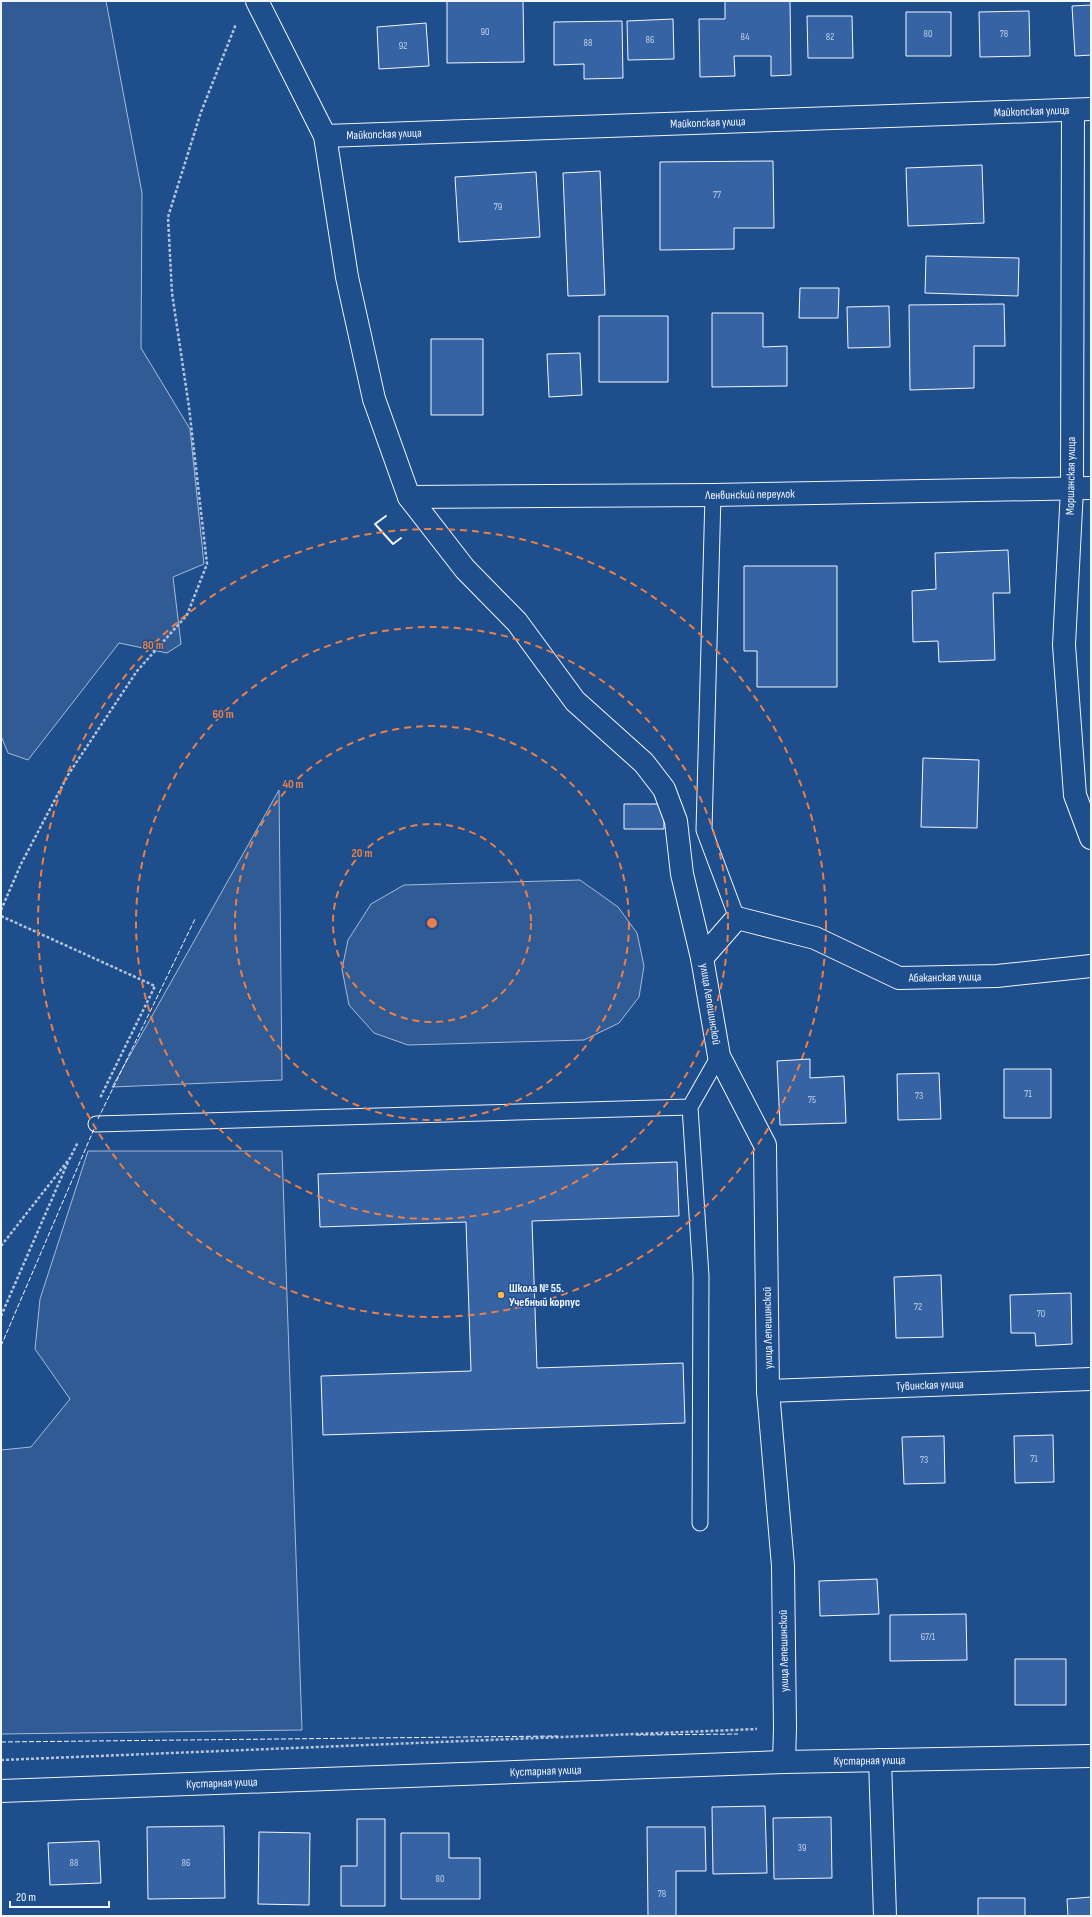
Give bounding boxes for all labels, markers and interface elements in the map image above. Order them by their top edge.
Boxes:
house number: 90 [481,26,489,38]
house number: 80 [924,28,932,40]
house number: 78 [1000,28,1008,40]
house number: 84 [741,31,749,43]
house number: 82 [826,31,834,43]
house number: 86 [646,34,654,46]
house number: 88 [584,37,592,49]
house number: 92 [399,40,407,52]
street label: Майкопская улица [994,102,1070,120]
street label: Майкопская улица [670,114,746,131]
street label: Майкопская улица [346,125,422,143]
house number: 77 [713,189,721,201]
house number: 79 [494,201,502,213]
street label: Моршанская улица [1063,436,1079,515]
street label: Ленвинский переулок [704,486,795,503]
text: 80 m [142,638,164,653]
text: 60 m [212,707,234,722]
text: 40 m [282,777,304,792]
text: 20 m [352,846,372,861]
centre of rings [425,916,439,930]
street label: улица Лепешинской [696,962,724,1046]
street label: Абаканская улица [907,969,982,985]
house number: 71 [1024,1088,1032,1100]
house number: 73 [915,1090,923,1102]
house number: 75 [808,1094,816,1106]
place label: Школа № 55. Учебный корпус [509,1281,580,1310]
street label: улица Лепешинской [760,1287,776,1369]
marker: Школа № 55. Учебный корпус [496,1290,506,1300]
house number: 72 [914,1301,922,1313]
house number: 70 [1037,1308,1045,1320]
street label: Тувинская улица [896,1376,964,1394]
house number: 71 [1030,1453,1038,1465]
house number: 73 [920,1454,928,1466]
street label: улица Лепешинской [776,1610,792,1692]
house number: 67/1 [921,1631,936,1643]
street label: Кустарная улица [834,1752,906,1769]
street label: Кустарная улица [510,1762,582,1780]
street label: Кустарная улица [186,1774,258,1792]
house number: 39 [798,1842,806,1854]
house number: 88 [70,1857,78,1869]
house number: 86 [182,1857,190,1869]
house number: 80 [436,1873,444,1885]
scale bar [10,1883,109,1909]
house number: 78 [658,1888,666,1900]
text: 20 m [16,1890,36,1905]

